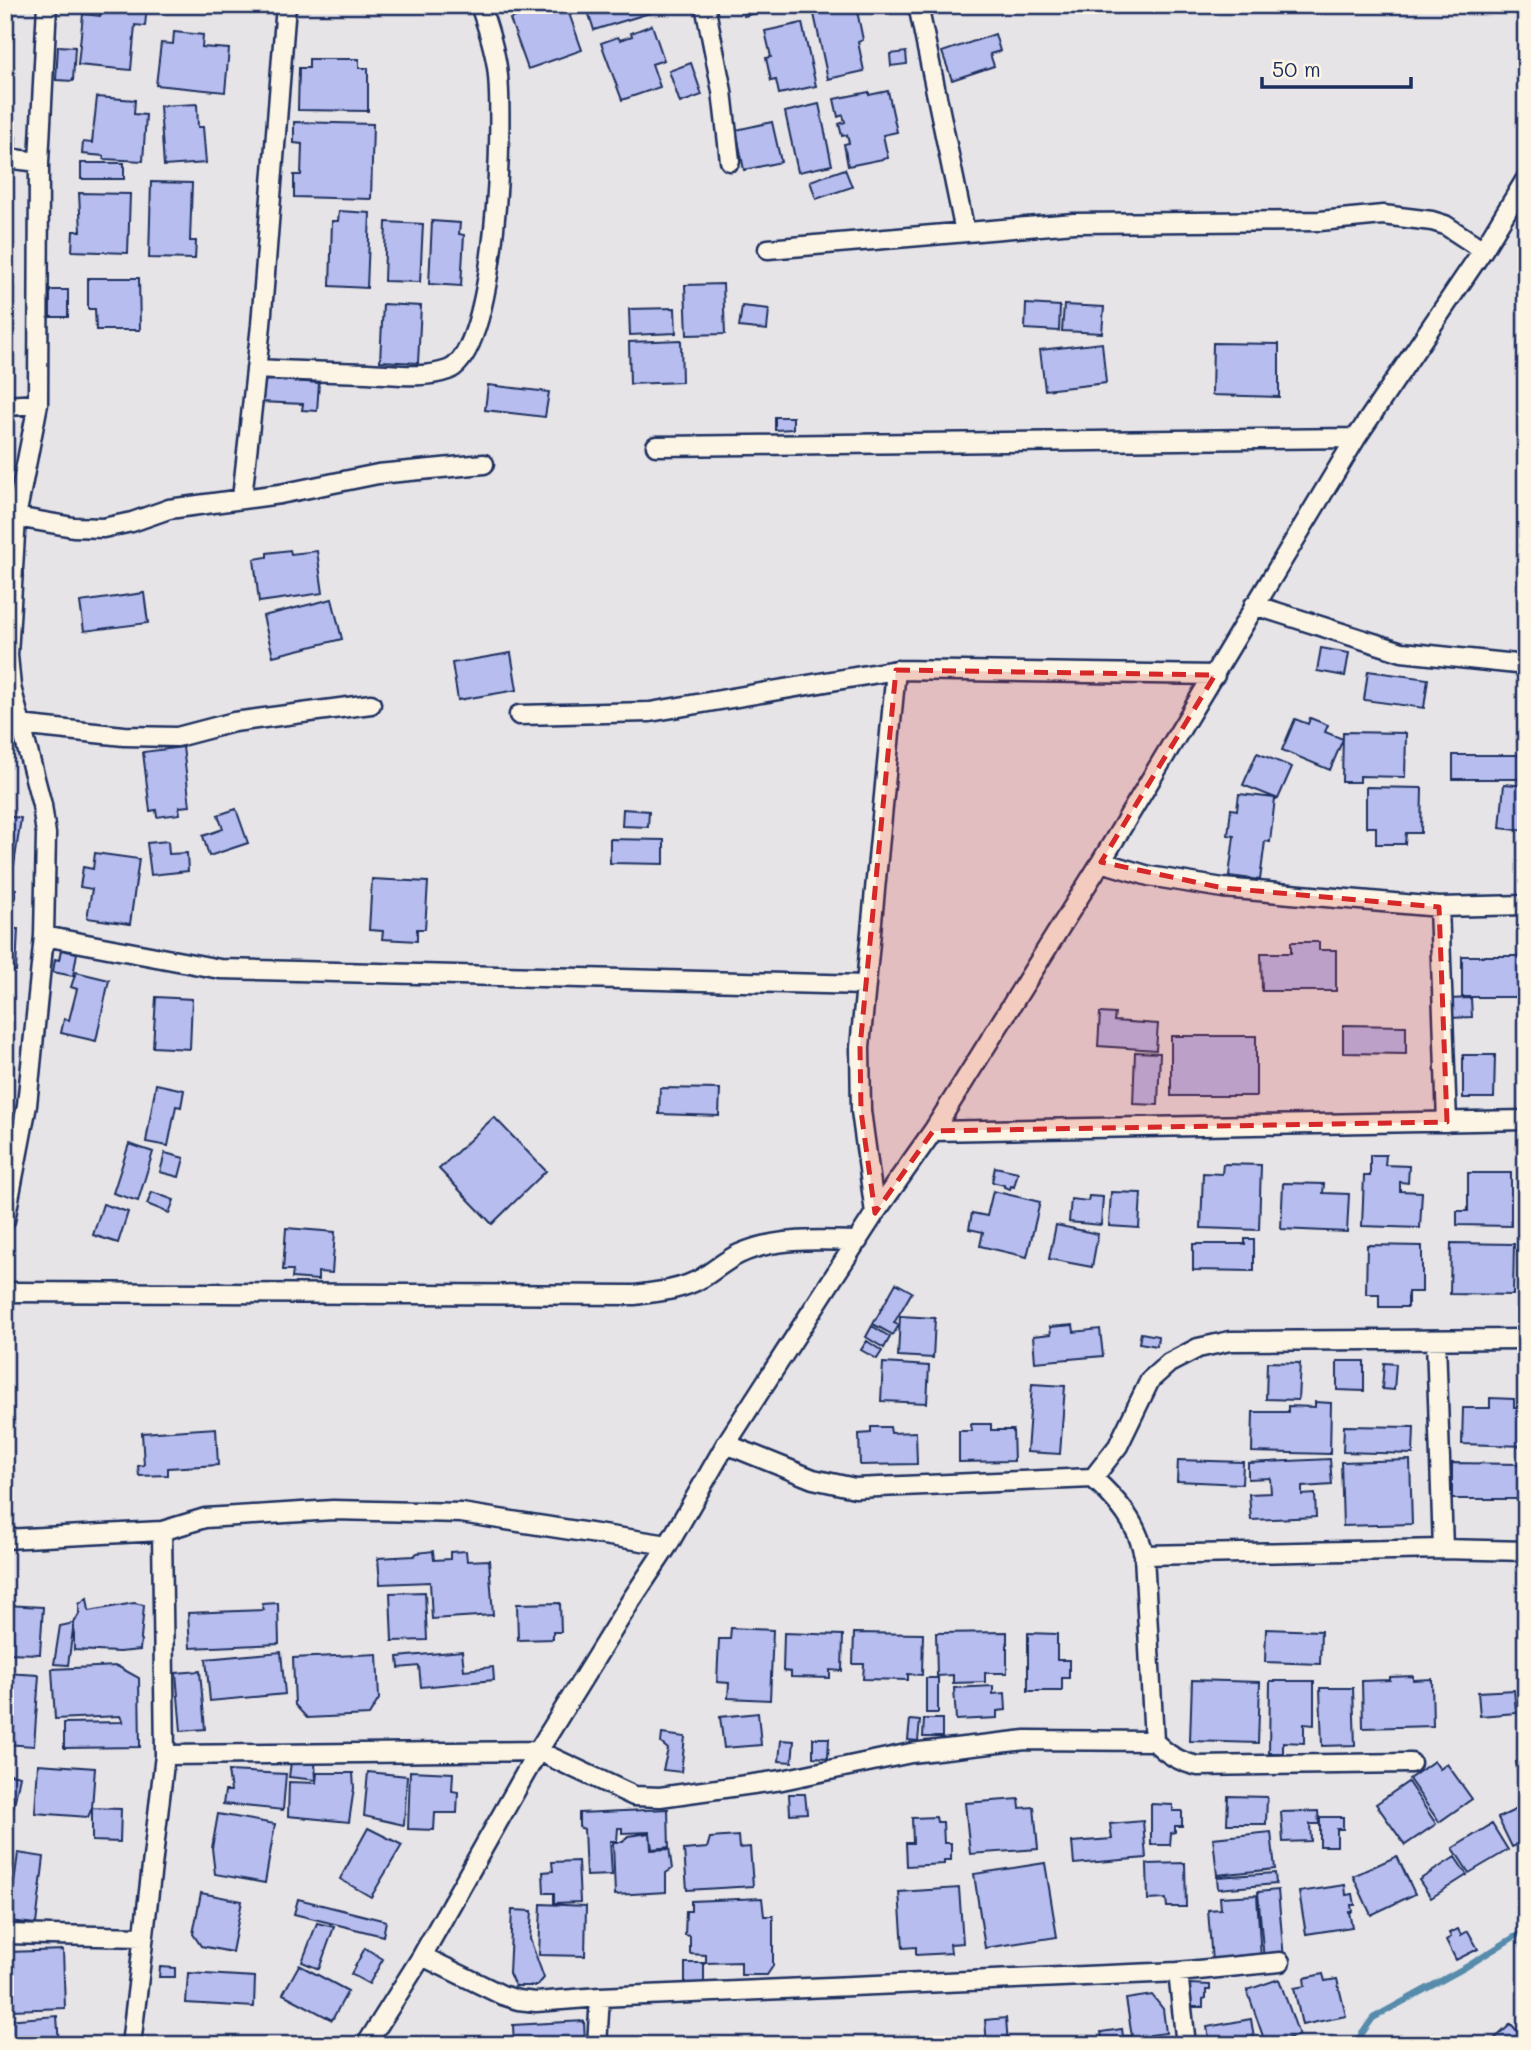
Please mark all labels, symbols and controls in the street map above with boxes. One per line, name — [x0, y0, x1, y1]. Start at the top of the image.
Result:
scale bar — [1262, 46, 1410, 90]
text: 50 m — [1272, 55, 1321, 82]

